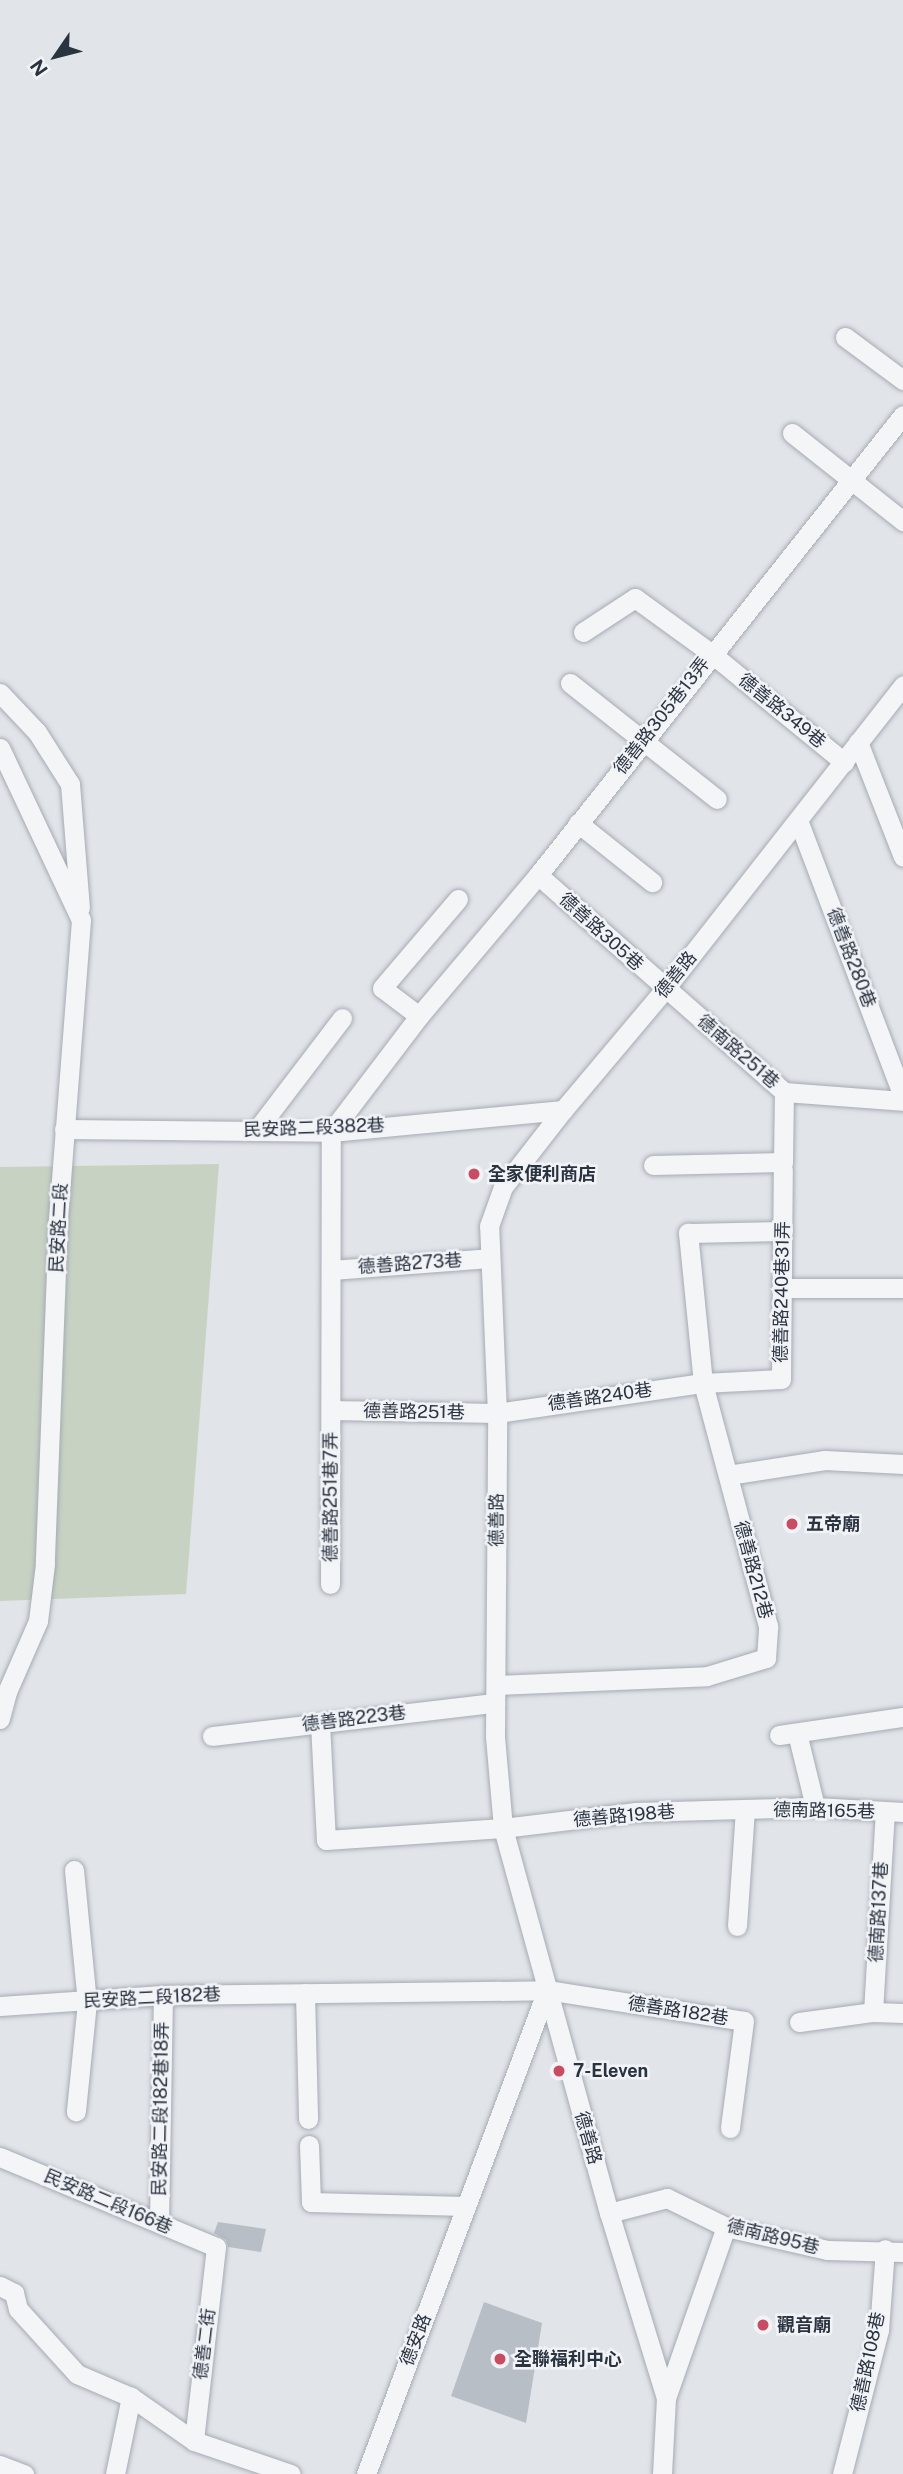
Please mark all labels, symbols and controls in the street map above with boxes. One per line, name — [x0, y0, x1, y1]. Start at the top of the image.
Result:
north arrow — [21, 21, 91, 91]
text: N — [26, 56, 52, 80]
street label: 德善路305巷13弄 — [610, 653, 714, 779]
street label: 德善路349巷 — [734, 669, 830, 753]
street label: 德善路305巷 — [554, 889, 648, 975]
street label: 德善路280巷 — [822, 905, 880, 1011]
street label: 德善路 — [651, 947, 701, 1003]
street label: 德南路251巷 — [693, 1011, 783, 1093]
street label: 民安路二段382巷 — [243, 1115, 385, 1141]
place label: 全家便利商店 — [488, 1163, 596, 1185]
marker: 全家便利商店 — [466, 1166, 482, 1182]
street label: 民安路二段 — [46, 1182, 72, 1274]
street label: 德善路240巷31弄 — [770, 1221, 794, 1363]
street label: 德善路273巷 — [357, 1250, 463, 1278]
street label: 德善路240巷 — [546, 1379, 654, 1415]
street label: 德善路251巷 — [363, 1400, 465, 1424]
street label: 德善路251巷7弄 — [320, 1432, 342, 1562]
street label: 德善路 — [486, 1493, 508, 1547]
place label: 五帝廟 — [806, 1513, 860, 1535]
marker: 五帝廟 — [784, 1516, 800, 1532]
street label: 德善路212巷 — [730, 1519, 776, 1621]
street label: 德善路223巷 — [301, 1702, 407, 1736]
street label: 德南路165巷 — [773, 1799, 875, 1823]
street label: 德善路198巷 — [572, 1801, 676, 1831]
street label: 德南路137巷 — [866, 1861, 892, 1963]
street label: 民安路二段182巷 — [83, 1984, 221, 2012]
street label: 德善路182巷 — [626, 1992, 730, 2030]
street label: 民安路二段182巷18弄 — [149, 2021, 173, 2197]
place label: 7-Eleven — [573, 2060, 648, 2082]
marker: 7-Eleven — [551, 2063, 567, 2079]
street label: 德善路 — [570, 2109, 606, 2167]
street label: 民安路二段166巷 — [40, 2165, 176, 2239]
street label: 德南路95巷 — [724, 2215, 822, 2259]
street label: 德善二街 — [190, 2307, 220, 2381]
street label: 德善路108巷 — [847, 2310, 889, 2414]
street label: 德安路 — [396, 2311, 436, 2369]
place label: 觀音廟 — [777, 2314, 831, 2336]
marker: 觀音廟 — [755, 2317, 771, 2333]
place label: 全聯福利中心 — [514, 2348, 622, 2370]
marker: 全聯福利中心 — [492, 2351, 508, 2367]

